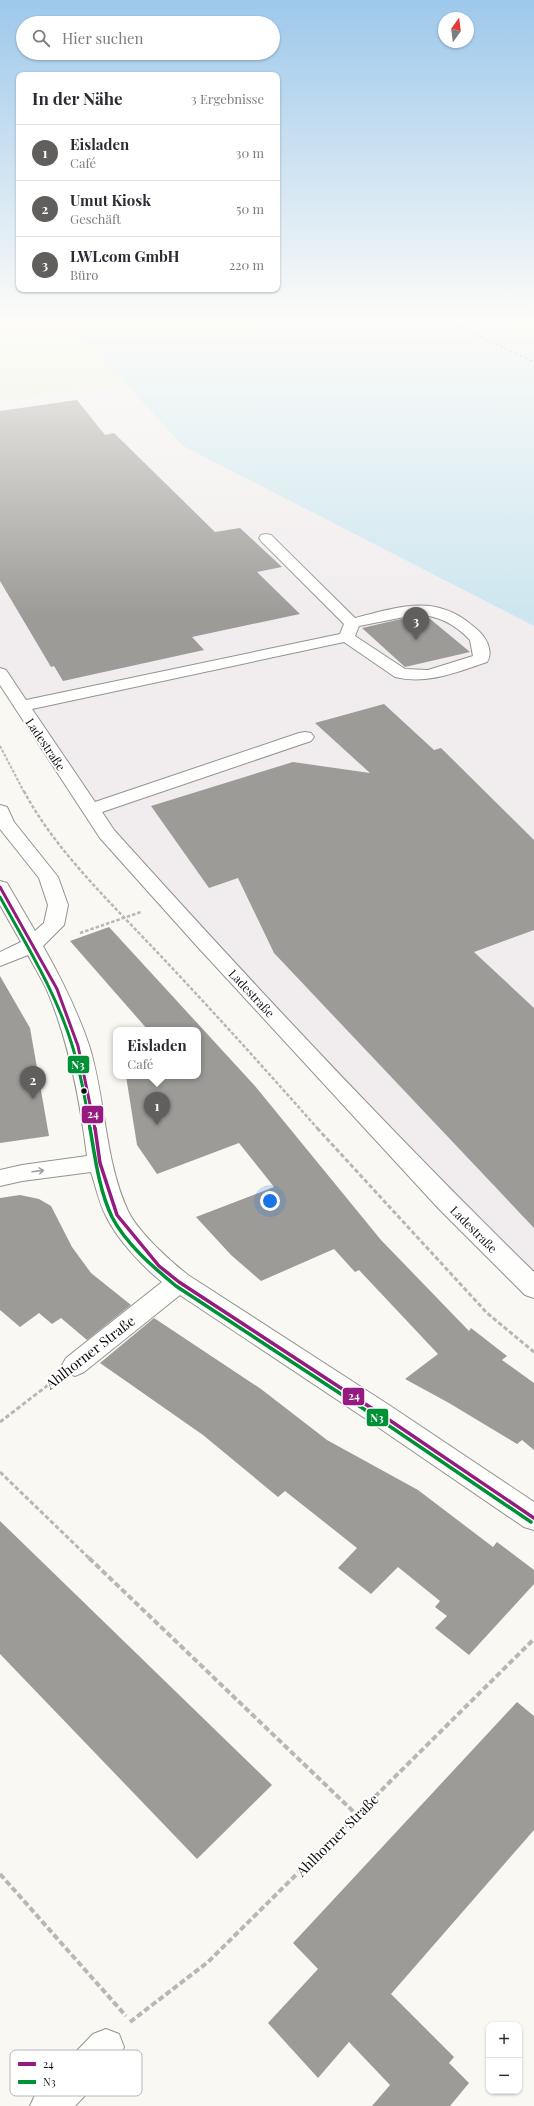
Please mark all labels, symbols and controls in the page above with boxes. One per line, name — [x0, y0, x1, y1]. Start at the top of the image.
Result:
north arrow — [438, 12, 474, 48]
search box — [16, 16, 280, 60]
icon: search — [30, 27, 52, 49]
text: Hier suchen — [62, 28, 144, 48]
text: In der Nähe — [32, 87, 123, 109]
text: 3 Ergebnisse — [191, 90, 264, 107]
text: Eisladen — [70, 134, 129, 154]
text: 1 — [43, 144, 47, 161]
text: 30 m — [236, 144, 264, 161]
text: Café — [70, 154, 96, 171]
text: Umut Kiosk — [70, 190, 151, 210]
text: 2 — [42, 200, 48, 217]
text: 50 m — [236, 200, 264, 217]
text: Geschäft — [70, 210, 121, 227]
text: LWLcom GmbH — [70, 246, 180, 266]
text: 3 — [42, 256, 48, 273]
text: 220 m — [229, 256, 264, 273]
text: Büro — [70, 266, 98, 283]
pin: 3 — [403, 607, 429, 640]
street label: Ladestraße — [23, 715, 69, 773]
street label: Ladestraße — [226, 966, 278, 1020]
popup — [113, 1027, 201, 1079]
text: Eisladen — [127, 1035, 187, 1055]
line badge: N3 — [67, 1055, 90, 1074]
text: Café — [127, 1055, 153, 1072]
text: N3 — [71, 1057, 85, 1072]
pin: 2 — [20, 1066, 46, 1099]
unlabelled marker — [79, 1086, 89, 1096]
pin: 1 — [144, 1092, 170, 1125]
line badge: 24 — [81, 1105, 104, 1124]
text: 24 — [87, 1106, 99, 1121]
one-way arrow — [31, 1167, 44, 1175]
your location — [260, 1191, 280, 1211]
street label: Ladestraße — [447, 1202, 501, 1256]
street label: Ahlhorner Straße — [40, 1311, 139, 1394]
line badge: 24 — [342, 1387, 365, 1406]
text: 24 — [348, 1388, 360, 1403]
line badge: N3 — [366, 1408, 389, 1427]
text: N3 — [370, 1410, 384, 1425]
street label: Ahlhorner Straße — [291, 1790, 382, 1881]
map controls — [486, 2022, 522, 2094]
button: + — [486, 2022, 522, 2058]
legend — [10, 2050, 142, 2096]
text: 24 — [43, 2056, 54, 2071]
button: − — [486, 2058, 522, 2094]
text: N3 — [43, 2074, 56, 2089]

